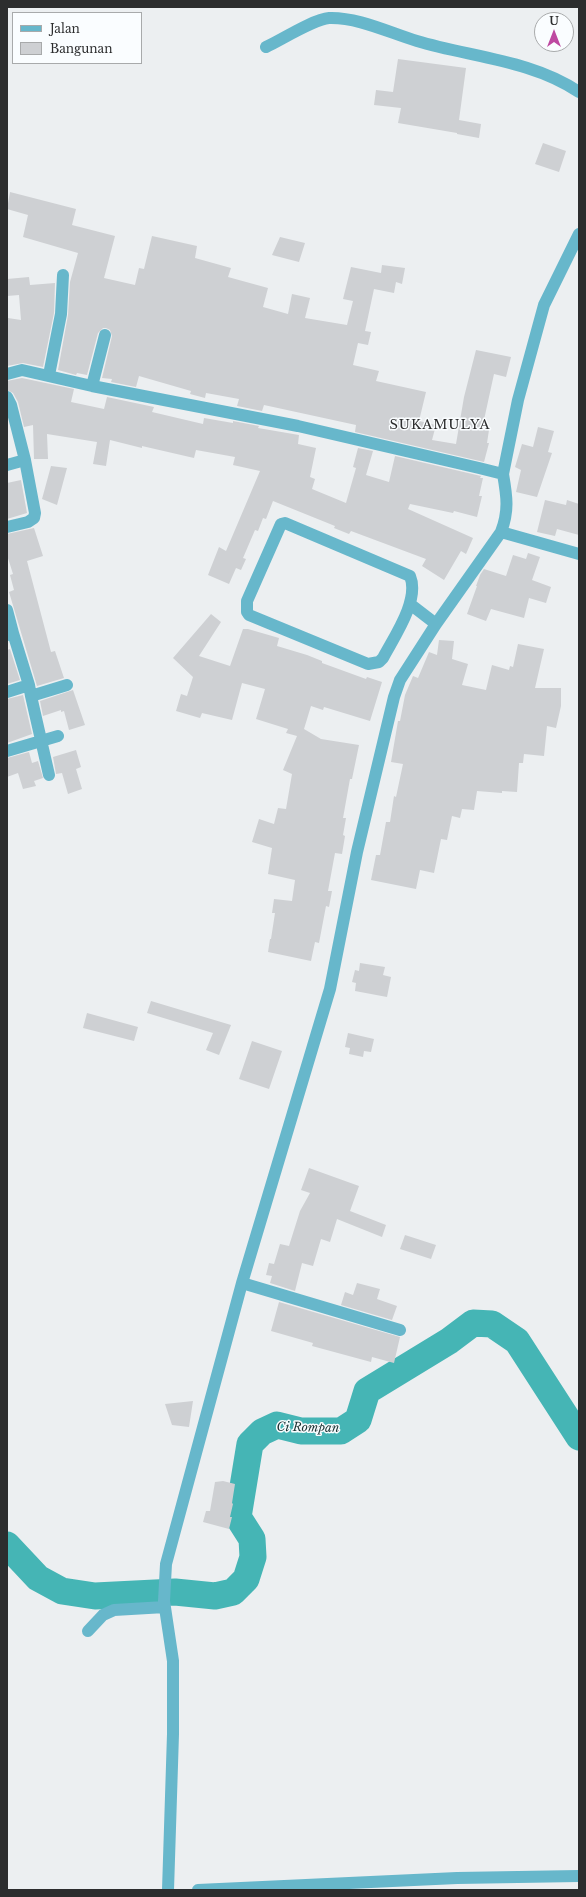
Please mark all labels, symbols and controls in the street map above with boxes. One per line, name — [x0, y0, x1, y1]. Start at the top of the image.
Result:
legend — [12, 12, 142, 64]
north arrow — [534, 12, 574, 52]
text: U — [549, 14, 559, 28]
text: Jalan — [50, 21, 80, 36]
text: Bangunan — [50, 41, 113, 56]
district label: SUKAMULYA — [389, 417, 491, 433]
water label: Ci Rompan — [276, 1420, 340, 1436]

